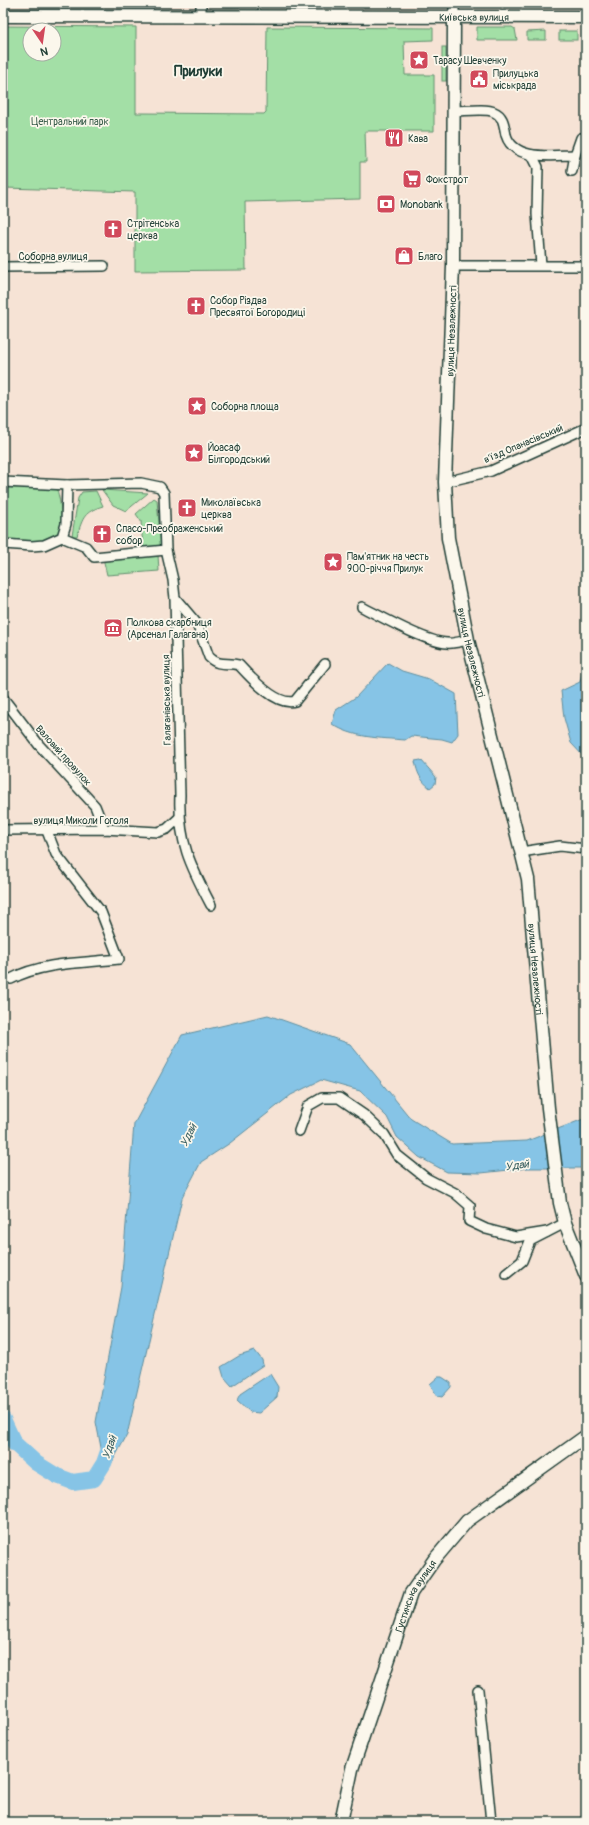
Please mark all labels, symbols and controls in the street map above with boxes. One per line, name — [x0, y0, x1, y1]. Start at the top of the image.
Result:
street label: Київська вулиця — [439, 12, 509, 24]
north arrow — [22, 22, 62, 62]
text: N — [39, 44, 49, 59]
place icon: Тарасу Шевченку — [408, 49, 430, 71]
place label: Тарасу Шевченку — [433, 55, 507, 67]
district label: Прилуки — [174, 63, 223, 80]
public building icon: Прилуцька міськрада — [468, 68, 490, 90]
place label: Прилуцька міськрада — [493, 68, 539, 92]
park label: Центральний парк — [31, 116, 109, 128]
restaurant icon: Кава — [383, 127, 405, 149]
place label: Кава — [408, 133, 428, 145]
supermarket icon: Фокстрот — [401, 168, 423, 190]
place label: Фокстрот — [426, 174, 468, 186]
bank icon: Monobank — [375, 193, 397, 215]
place label: Monobank — [400, 199, 444, 211]
church icon: Стрітенська церква — [102, 218, 124, 240]
place label: Стрітенська церква — [127, 218, 179, 242]
shop icon: Благо — [393, 245, 415, 267]
street label: Соборна вулиця — [18, 251, 88, 263]
place label: Благо — [418, 251, 443, 263]
street label: вулиця Незалежності — [444, 285, 460, 377]
church icon: Собор Різдва Пресвятої Богородиці — [185, 295, 207, 317]
place label: Собор Різдва Пресвятої Богородиці — [210, 295, 305, 319]
place icon: Соборна площа — [186, 395, 208, 417]
place label: Соборна площа — [211, 401, 279, 413]
street label: в'їзд Опанасівський — [482, 422, 565, 466]
place label: Йоасаф Білгородський — [208, 441, 270, 466]
place icon: Йоасаф Білгородський — [183, 442, 205, 464]
church icon: Миколаївська церква — [176, 497, 198, 519]
place label: Миколаївська церква — [201, 497, 261, 521]
church icon: Спасо-Преображенський собор — [91, 523, 113, 545]
place label: Спасо-Преображенський собор — [116, 523, 223, 547]
place icon: Пам'ятник на честь 900-річчя Прилук — [322, 551, 344, 573]
place label: Пам'ятник на честь 900-річчя Прилук — [347, 551, 429, 575]
street label: вулиця Незалежності — [455, 607, 487, 699]
museum icon: Полкова скарбниця (Арсенал Галагана) — [102, 617, 124, 639]
place label: Полкова скарбниця (Арсенал Галагана) — [127, 617, 212, 641]
street label: Галаганівська вулиця — [160, 654, 174, 745]
street label: Валовий провулок — [33, 723, 94, 788]
street label: вулиця Миколи Гоголя — [34, 815, 129, 827]
street label: вулиця Незалежності — [525, 923, 545, 1015]
water label: Удай — [177, 1120, 200, 1149]
water label: Удай — [504, 1157, 531, 1174]
water label: Удай — [99, 1432, 120, 1460]
street label: Густинська вулиця — [393, 1558, 439, 1634]

